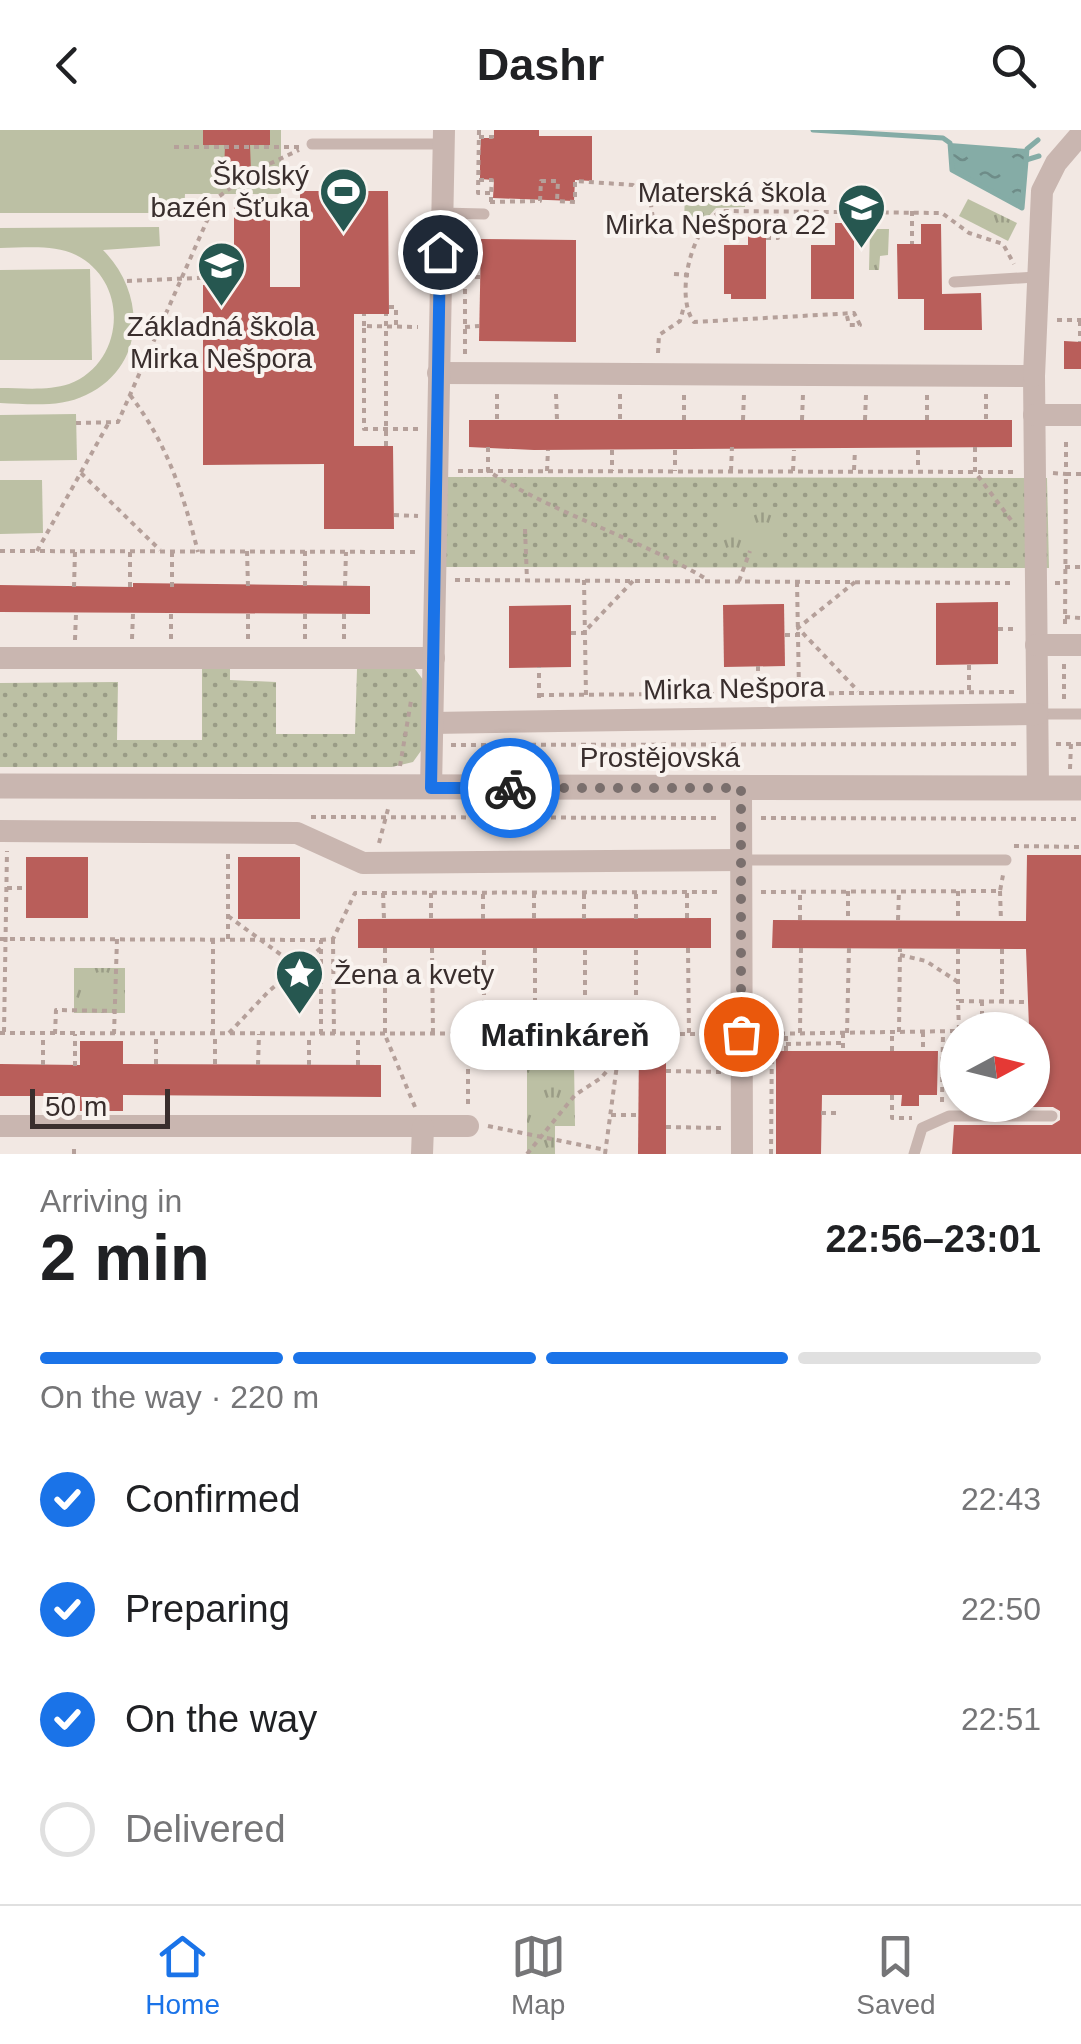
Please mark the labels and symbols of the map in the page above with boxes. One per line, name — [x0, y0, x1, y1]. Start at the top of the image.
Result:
place label: Školský bazén Šťuka — [151, 160, 309, 223]
sports icon: Školský bazén Šťuka — [318, 165, 370, 233]
place label: Materská škola Mirka Nešpora 22 — [605, 177, 826, 240]
school or university icon: Materská škola Mirka Nešpora 22 — [835, 182, 887, 250]
pin — [398, 210, 483, 295]
school or university icon: Základná škola Mirka Nešpora — [195, 240, 247, 308]
place label: Základná škola Mirka Nešpora — [127, 311, 316, 374]
street label: Mirka Nešpora — [643, 671, 826, 706]
courier — [460, 738, 560, 838]
street label: Prostějovská — [580, 742, 741, 773]
place icon: Žena a kvety — [273, 948, 325, 1016]
place label: Žena a kvety — [334, 959, 494, 990]
pin — [699, 992, 784, 1077]
callout: Mafinkáreň — [451, 999, 681, 1069]
north arrow — [940, 1012, 1050, 1122]
scale bar — [30, 1084, 170, 1128]

